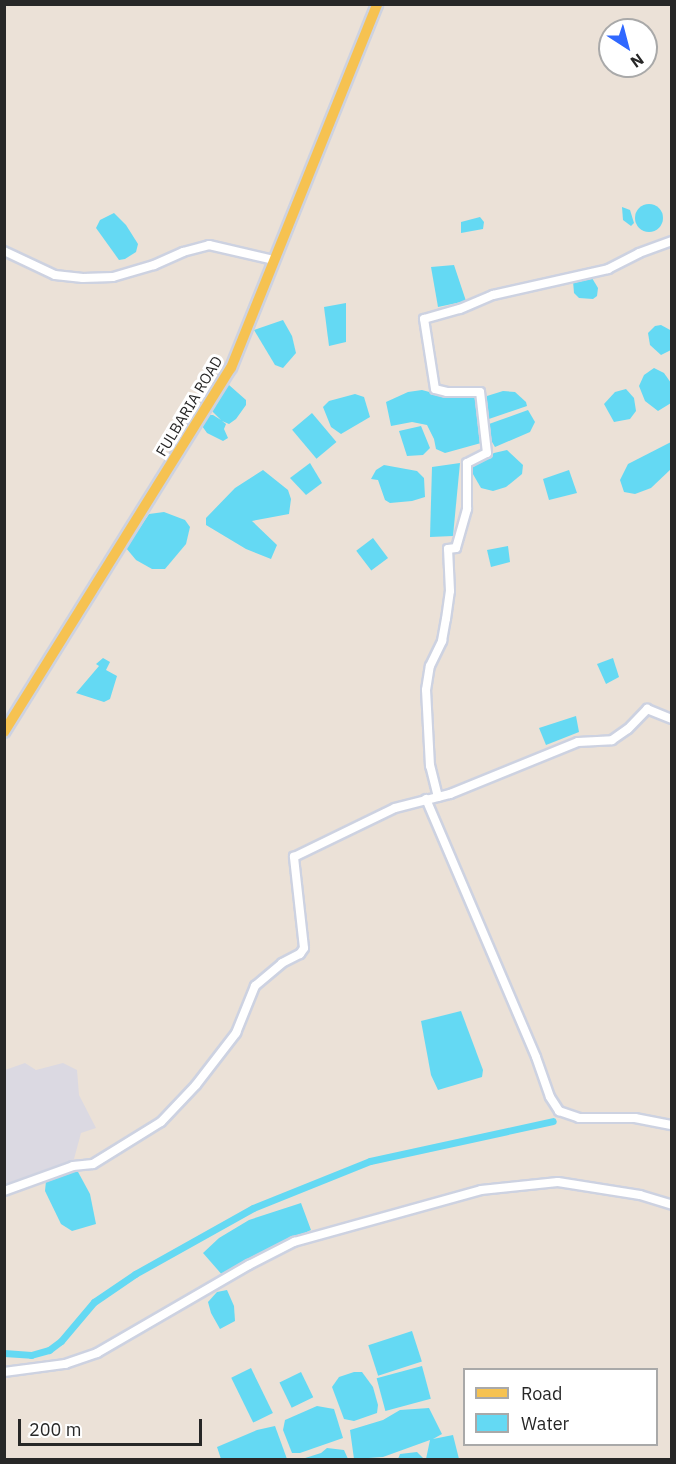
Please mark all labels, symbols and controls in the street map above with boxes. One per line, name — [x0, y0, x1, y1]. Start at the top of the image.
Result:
north arrow — [598, 18, 658, 78]
text: N — [627, 49, 648, 72]
street label: FULBARIA ROAD — [152, 353, 226, 459]
legend — [463, 1368, 658, 1446]
text: Road — [521, 1382, 562, 1405]
scale bar — [21, 1407, 206, 1445]
text: Water — [521, 1412, 569, 1435]
text: 200 m — [29, 1418, 81, 1441]

